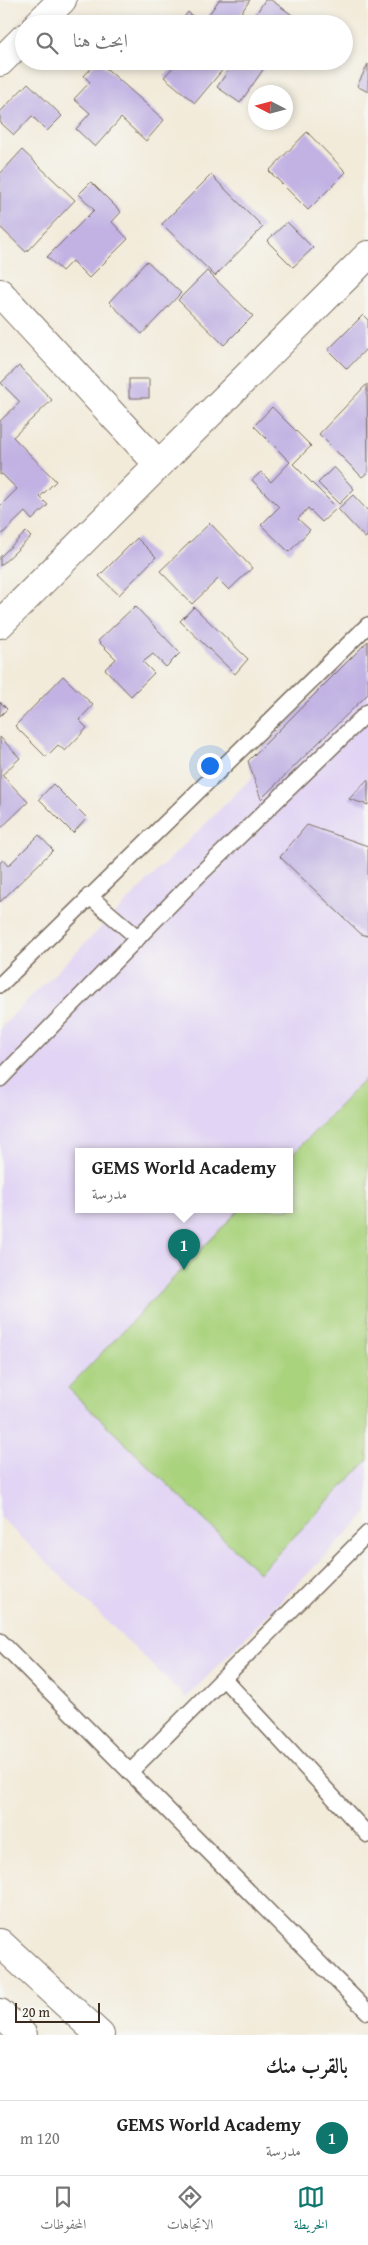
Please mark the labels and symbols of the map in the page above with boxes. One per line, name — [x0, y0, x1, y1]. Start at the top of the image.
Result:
north arrow — [248, 85, 293, 130]
your location — [197, 753, 223, 779]
pin: 1 — [168, 1229, 200, 1270]
scale bar — [15, 2000, 100, 2023]

